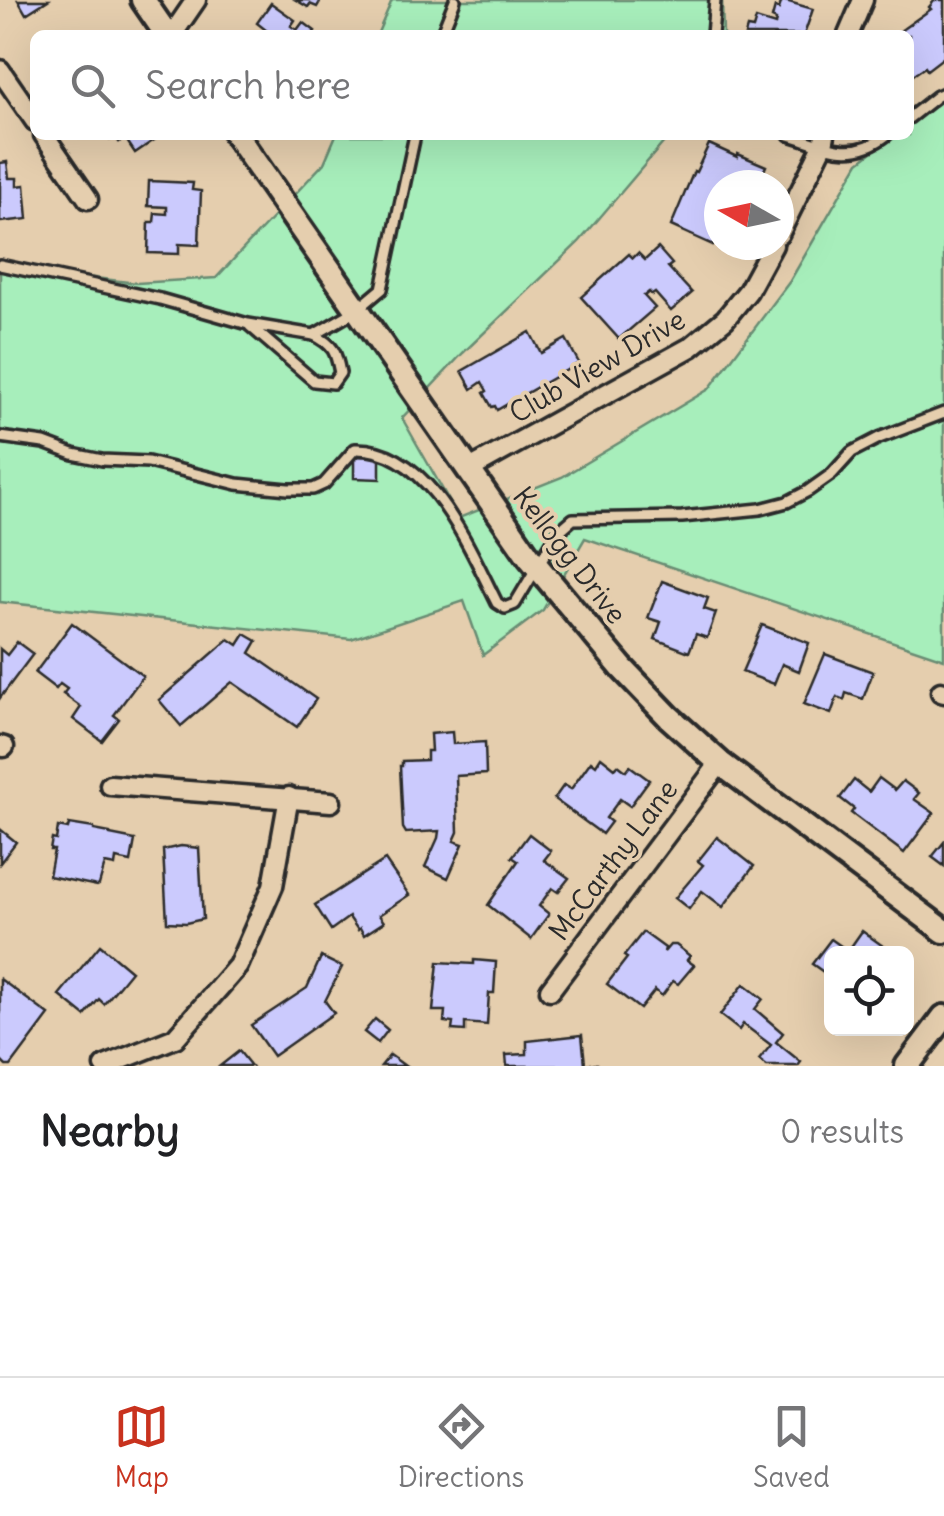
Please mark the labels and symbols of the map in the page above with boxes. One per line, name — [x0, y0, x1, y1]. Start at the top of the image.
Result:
north arrow — [704, 170, 794, 260]
street label: Club View Drive — [503, 301, 691, 431]
street label: Kellogg Drive — [505, 479, 635, 631]
street label: McCarthy Lane — [541, 772, 685, 948]

